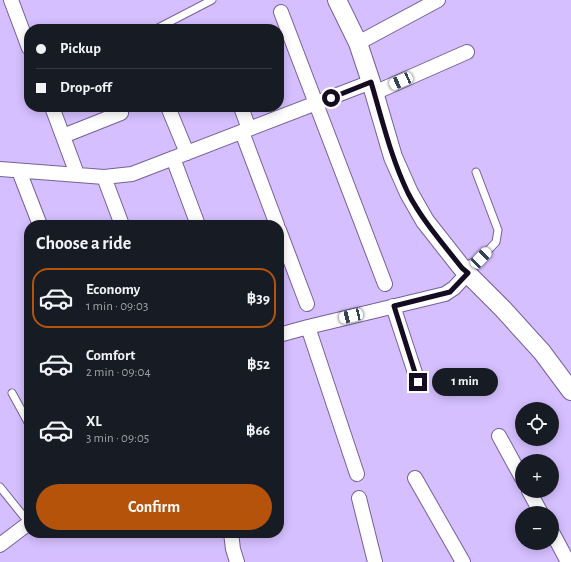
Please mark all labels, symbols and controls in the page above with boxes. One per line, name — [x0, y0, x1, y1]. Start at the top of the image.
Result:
text: Pickup — [60, 41, 101, 56]
car — [388, 71, 414, 91]
text: Drop-off — [60, 80, 112, 95]
route start — [322, 89, 340, 107]
text: Choose a ride — [36, 235, 131, 253]
car — [468, 245, 494, 271]
icon: car — [38, 280, 74, 316]
text: Economy — [86, 282, 140, 297]
text: ฿39 — [247, 291, 270, 306]
text: 1 min · 09:03 — [86, 300, 148, 313]
car — [338, 307, 364, 325]
icon: car — [38, 346, 74, 382]
text: Comfort — [86, 348, 135, 363]
text: ฿52 — [247, 357, 270, 372]
text: 2 min · 09:04 — [86, 366, 151, 379]
callout: 1 min — [432, 368, 498, 396]
route end — [409, 373, 427, 391]
text: 1 min — [451, 375, 479, 388]
map controls — [515, 402, 559, 550]
button: locate — [515, 402, 559, 446]
icon: car — [38, 412, 74, 448]
text: XL — [86, 414, 102, 429]
text: ฿66 — [246, 423, 270, 438]
text: 3 min · 09:05 — [86, 432, 149, 445]
button: + — [515, 454, 559, 498]
button: Confirm — [36, 484, 272, 530]
button: − — [515, 506, 559, 550]

